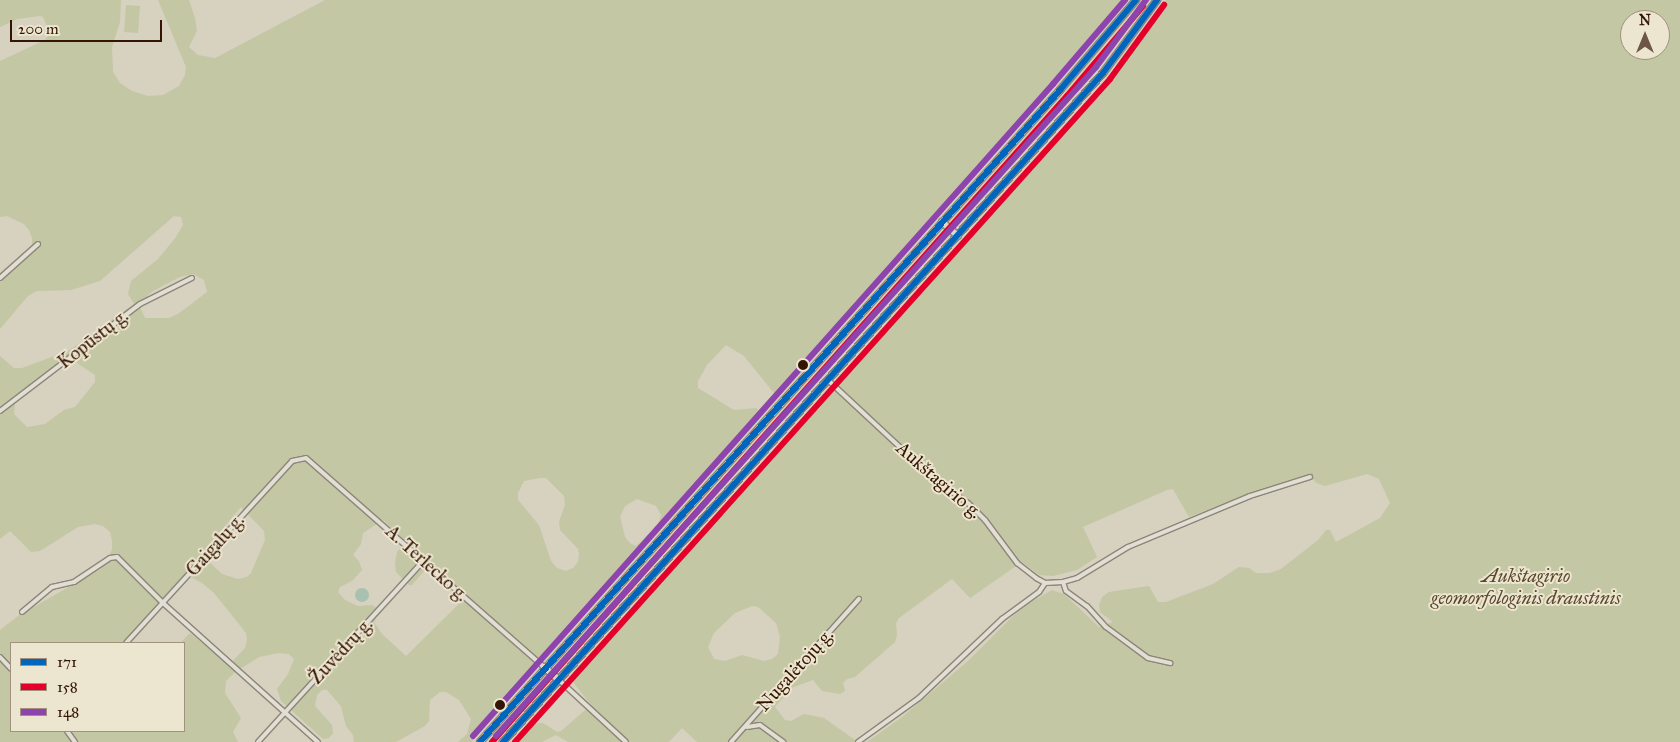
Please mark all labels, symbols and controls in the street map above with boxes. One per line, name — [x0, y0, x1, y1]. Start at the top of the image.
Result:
scale bar — [12, 10, 165, 42]
north arrow — [1620, 10, 1670, 60]
text: N — [1639, 12, 1651, 29]
text: 200 m — [18, 20, 59, 38]
street label: Kopūstų g. — [53, 304, 133, 374]
unlabelled marker — [798, 360, 808, 370]
street label: Aukštagirio g. — [891, 437, 987, 523]
street label: Gaigalų g. — [181, 509, 249, 581]
street label: A. Terlecko g. — [381, 520, 473, 606]
park label: Aukštagirio geomorfologinis draustinis — [1431, 565, 1621, 609]
street label: Žuvėdrų g. — [305, 613, 377, 689]
street label: Nugalėtojų g. — [752, 624, 838, 716]
legend — [10, 642, 185, 732]
text: 171 — [57, 653, 77, 671]
text: 158 — [57, 678, 78, 696]
unlabelled marker — [495, 700, 505, 710]
text: 148 — [57, 703, 79, 721]

